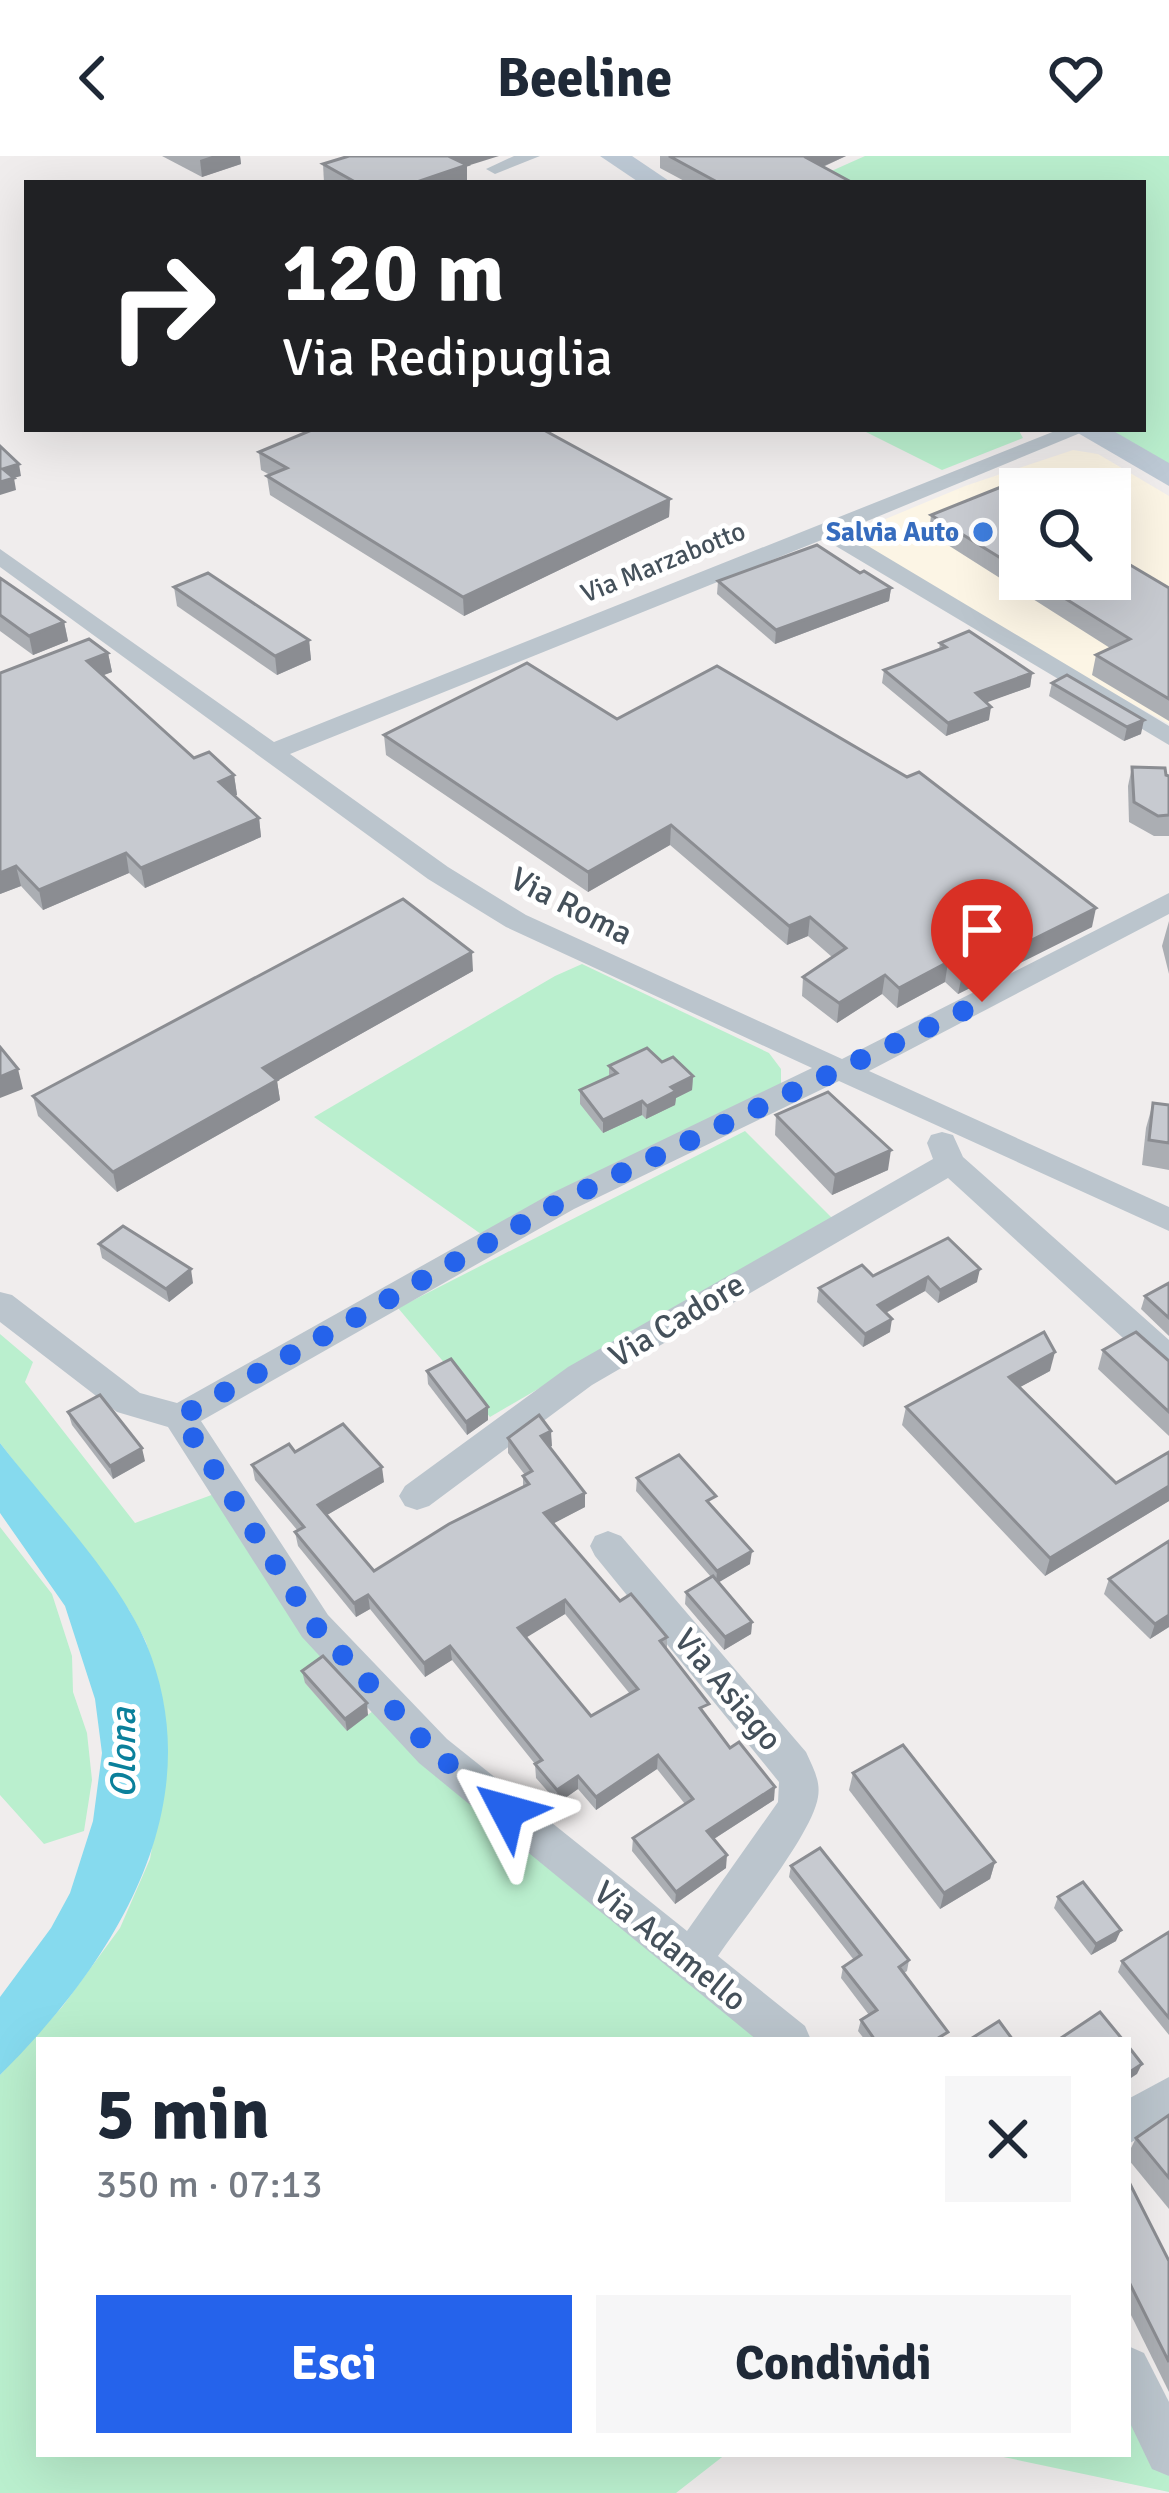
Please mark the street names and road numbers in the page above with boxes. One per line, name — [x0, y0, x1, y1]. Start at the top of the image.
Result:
street label: Via Marzabotto — [576, 514, 750, 610]
street label: Via Roma — [503, 858, 639, 954]
street label: Via Cadore — [602, 1264, 752, 1377]
street label: Via Asiago — [665, 1621, 791, 1759]
street label: Via Adamello — [585, 1872, 755, 2020]

